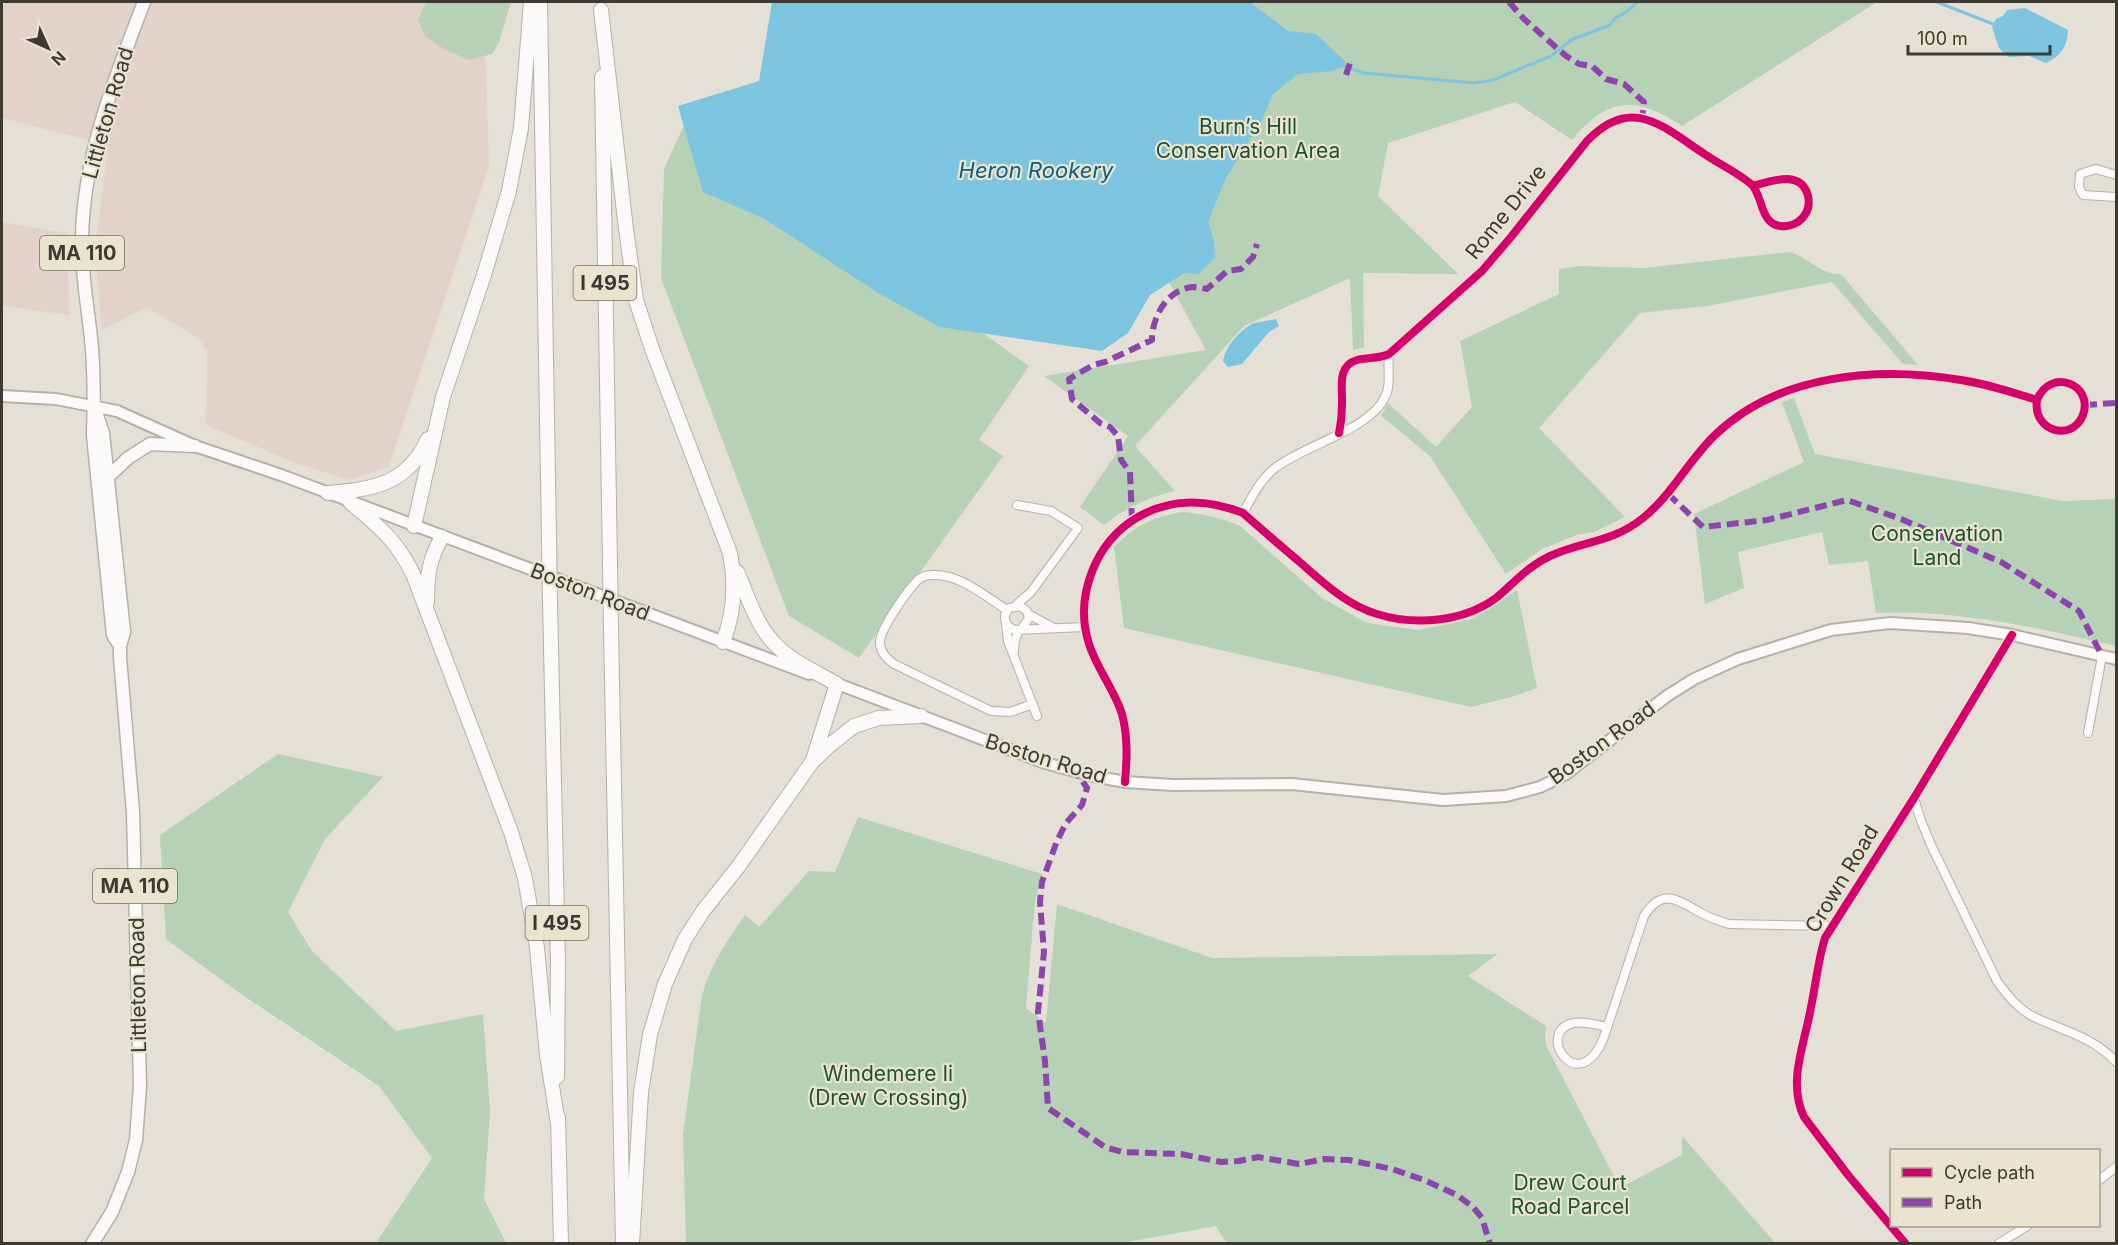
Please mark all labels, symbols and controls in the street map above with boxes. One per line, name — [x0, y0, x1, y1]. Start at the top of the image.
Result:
north arrow — [18, 18, 78, 78]
scale bar — [1908, 18, 2050, 56]
text: 100 m — [1917, 28, 1968, 49]
street label: Littleton Road — [77, 44, 138, 182]
text: N — [47, 47, 70, 70]
park label: Burn’s Hill Conservation Area — [1156, 114, 1340, 163]
water label: Heron Rookery — [959, 157, 1114, 183]
street label: Rome Drive — [1460, 159, 1551, 264]
road number: MA 110 — [40, 236, 124, 270]
road number: I 495 — [574, 266, 636, 300]
park label: Conservation Land — [1871, 521, 2003, 570]
street label: Boston Road — [527, 557, 653, 626]
street label: Boston Road — [1544, 696, 1660, 790]
street label: Boston Road — [982, 728, 1110, 789]
street label: Crown Road — [1800, 820, 1884, 937]
road number: MA 110 — [93, 869, 177, 903]
road number: I 495 — [526, 906, 588, 940]
street label: Littleton Road — [124, 917, 151, 1053]
park label: Windemere Ii (Drew Crossing) — [807, 1061, 969, 1110]
legend — [1890, 1149, 2100, 1227]
text: Cycle path — [1944, 1162, 2035, 1183]
park label: Drew Court Road Parcel — [1511, 1170, 1629, 1219]
text: Path — [1944, 1192, 1982, 1213]

